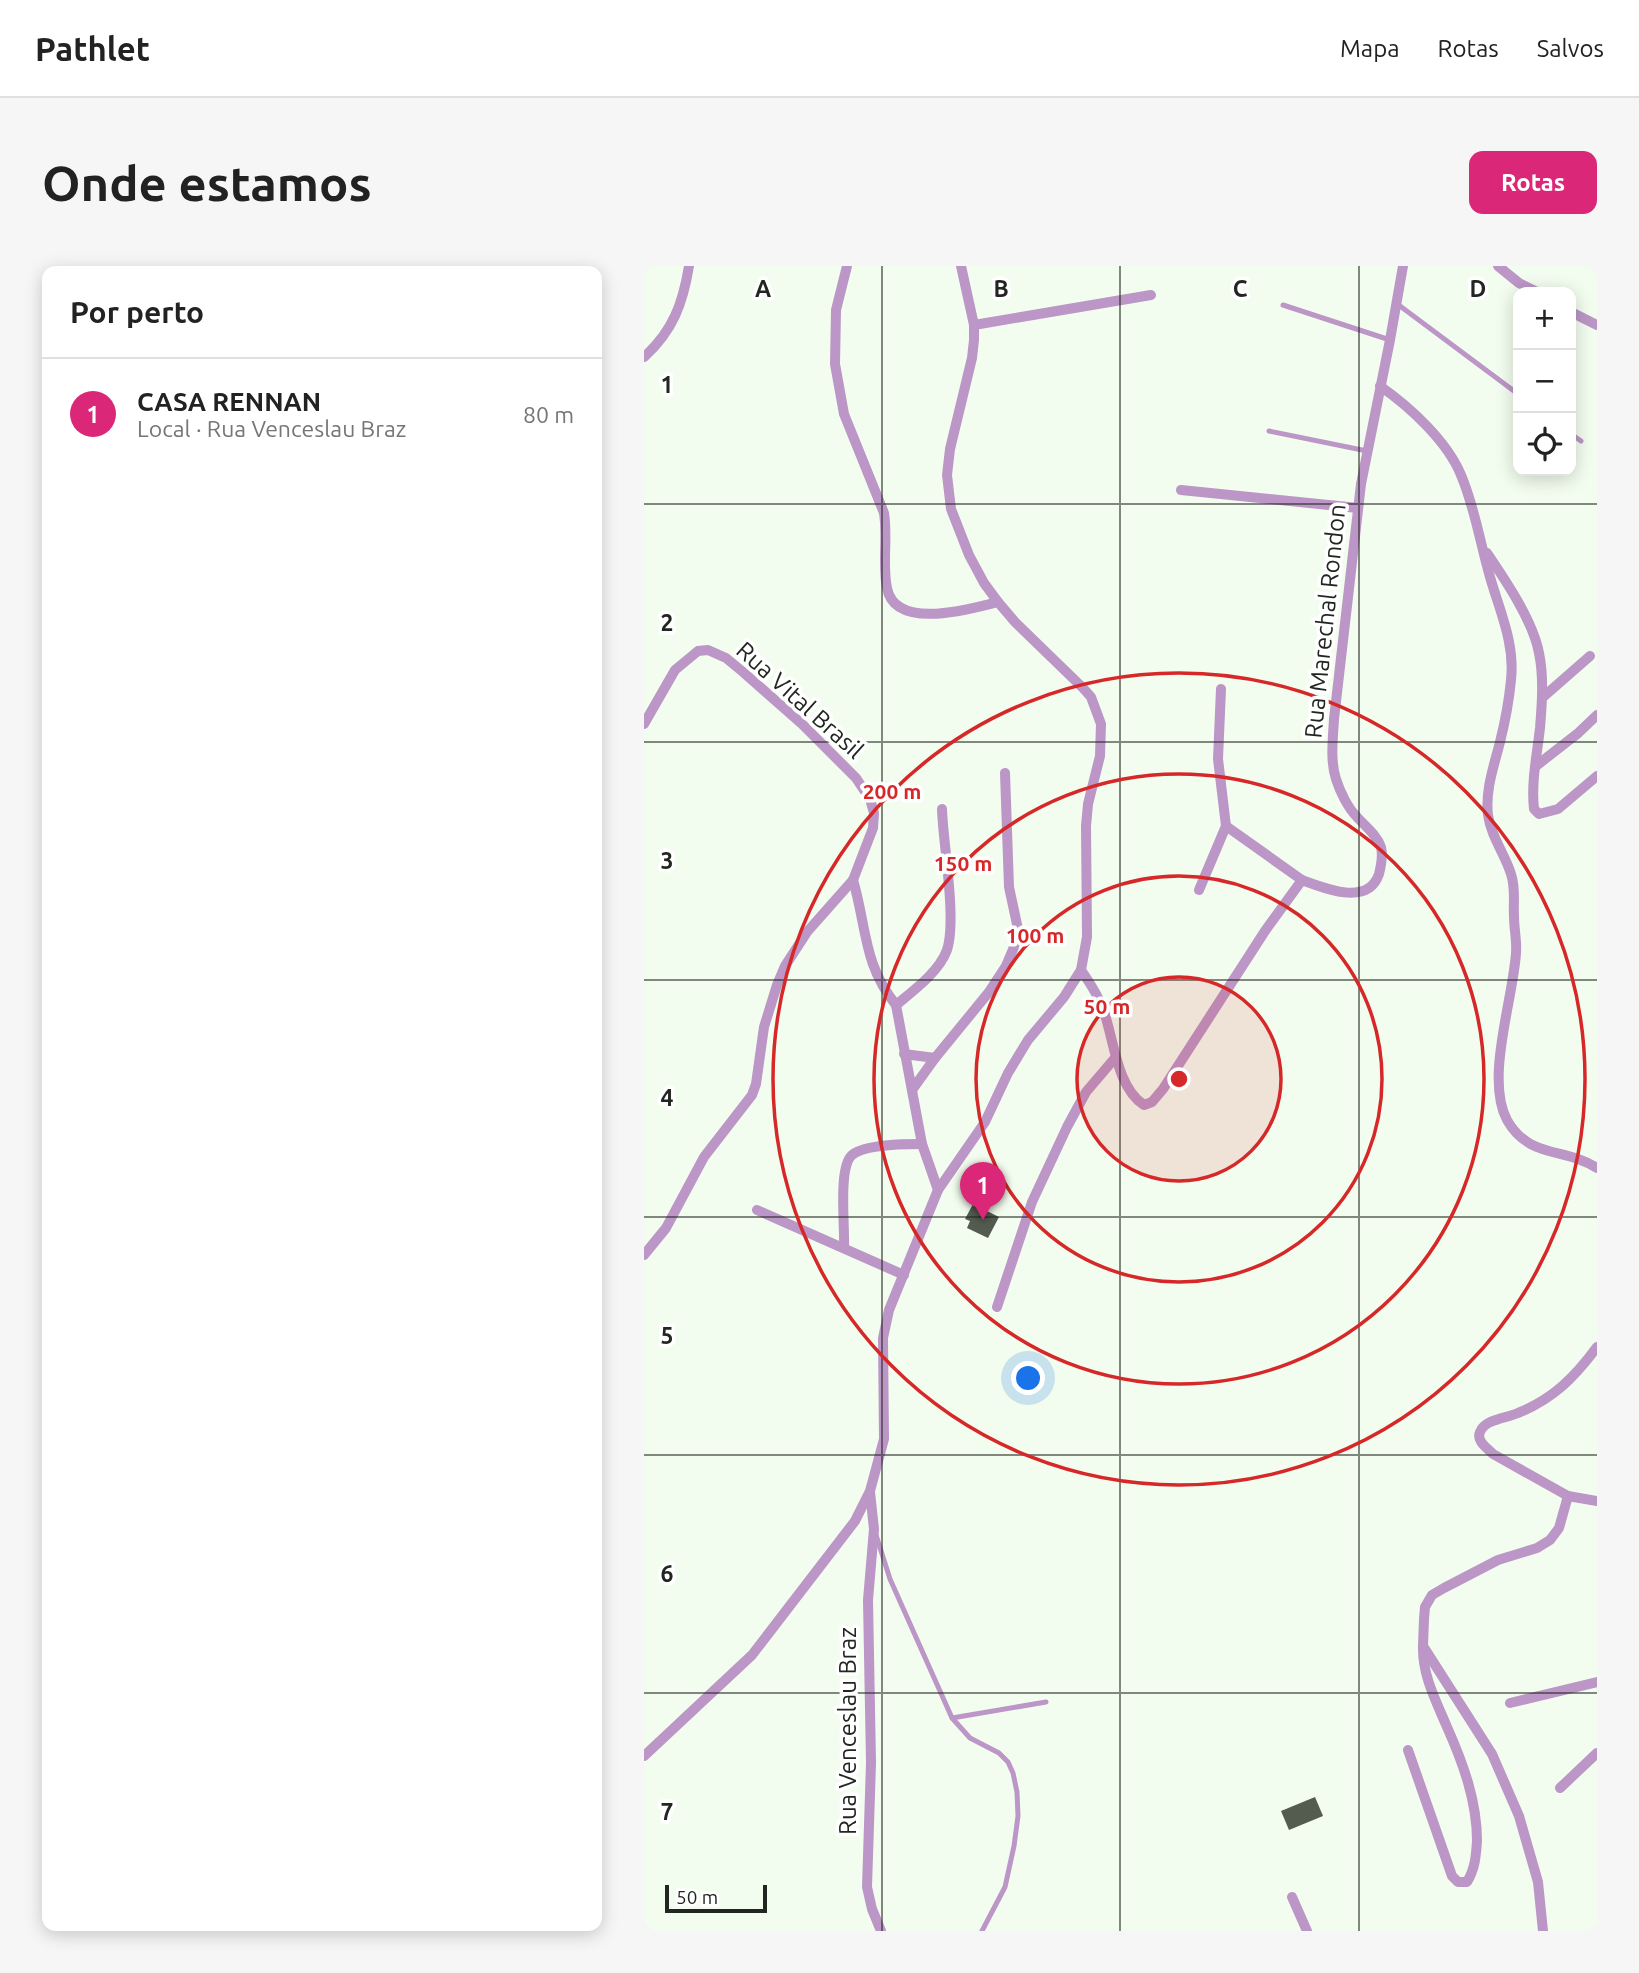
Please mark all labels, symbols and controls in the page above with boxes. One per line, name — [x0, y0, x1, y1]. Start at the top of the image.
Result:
text: Pathlet — [35, 30, 150, 67]
text: Mapa — [1340, 35, 1400, 62]
text: Rotas — [1438, 35, 1499, 62]
text: Salvos — [1537, 35, 1604, 62]
button: Rotas — [1469, 151, 1597, 214]
text: Onde estamos — [42, 155, 372, 210]
text: A — [755, 276, 771, 301]
text: B — [993, 276, 1009, 301]
text: C — [1233, 276, 1248, 301]
text: D — [1470, 276, 1486, 301]
map controls — [1513, 287, 1576, 476]
button: + — [1513, 287, 1576, 350]
text: Por perto — [70, 295, 204, 329]
button: − — [1513, 350, 1576, 413]
text: 1 — [661, 372, 673, 397]
text: CASA RENNAN — [137, 387, 321, 416]
text: 1 — [87, 402, 99, 427]
text: 80 m — [523, 402, 574, 427]
button: locate — [1513, 413, 1576, 476]
text: Local · Rua Venceslau Braz — [137, 416, 406, 441]
street label: Rua Marechal Rondon — [1299, 503, 1351, 739]
text: 2 — [661, 610, 673, 635]
street label: Rua Vital Brasil — [731, 636, 869, 764]
text: 200 m — [863, 779, 921, 803]
text: 3 — [661, 848, 673, 873]
text: 150 m — [934, 851, 992, 875]
text: 100 m — [1006, 923, 1064, 947]
text: 50 m — [1084, 994, 1130, 1018]
centre of rings — [1167, 1067, 1191, 1091]
text: 4 — [661, 1085, 674, 1110]
pin: 1 — [960, 1162, 1006, 1220]
text: 5 — [661, 1323, 673, 1348]
your location — [1011, 1361, 1045, 1395]
text: 6 — [661, 1561, 674, 1586]
street label: Rua Venceslau Braz — [834, 1627, 861, 1835]
text: 7 — [661, 1799, 673, 1824]
scale bar — [665, 1882, 766, 1914]
text: 50 m — [676, 1886, 718, 1908]

